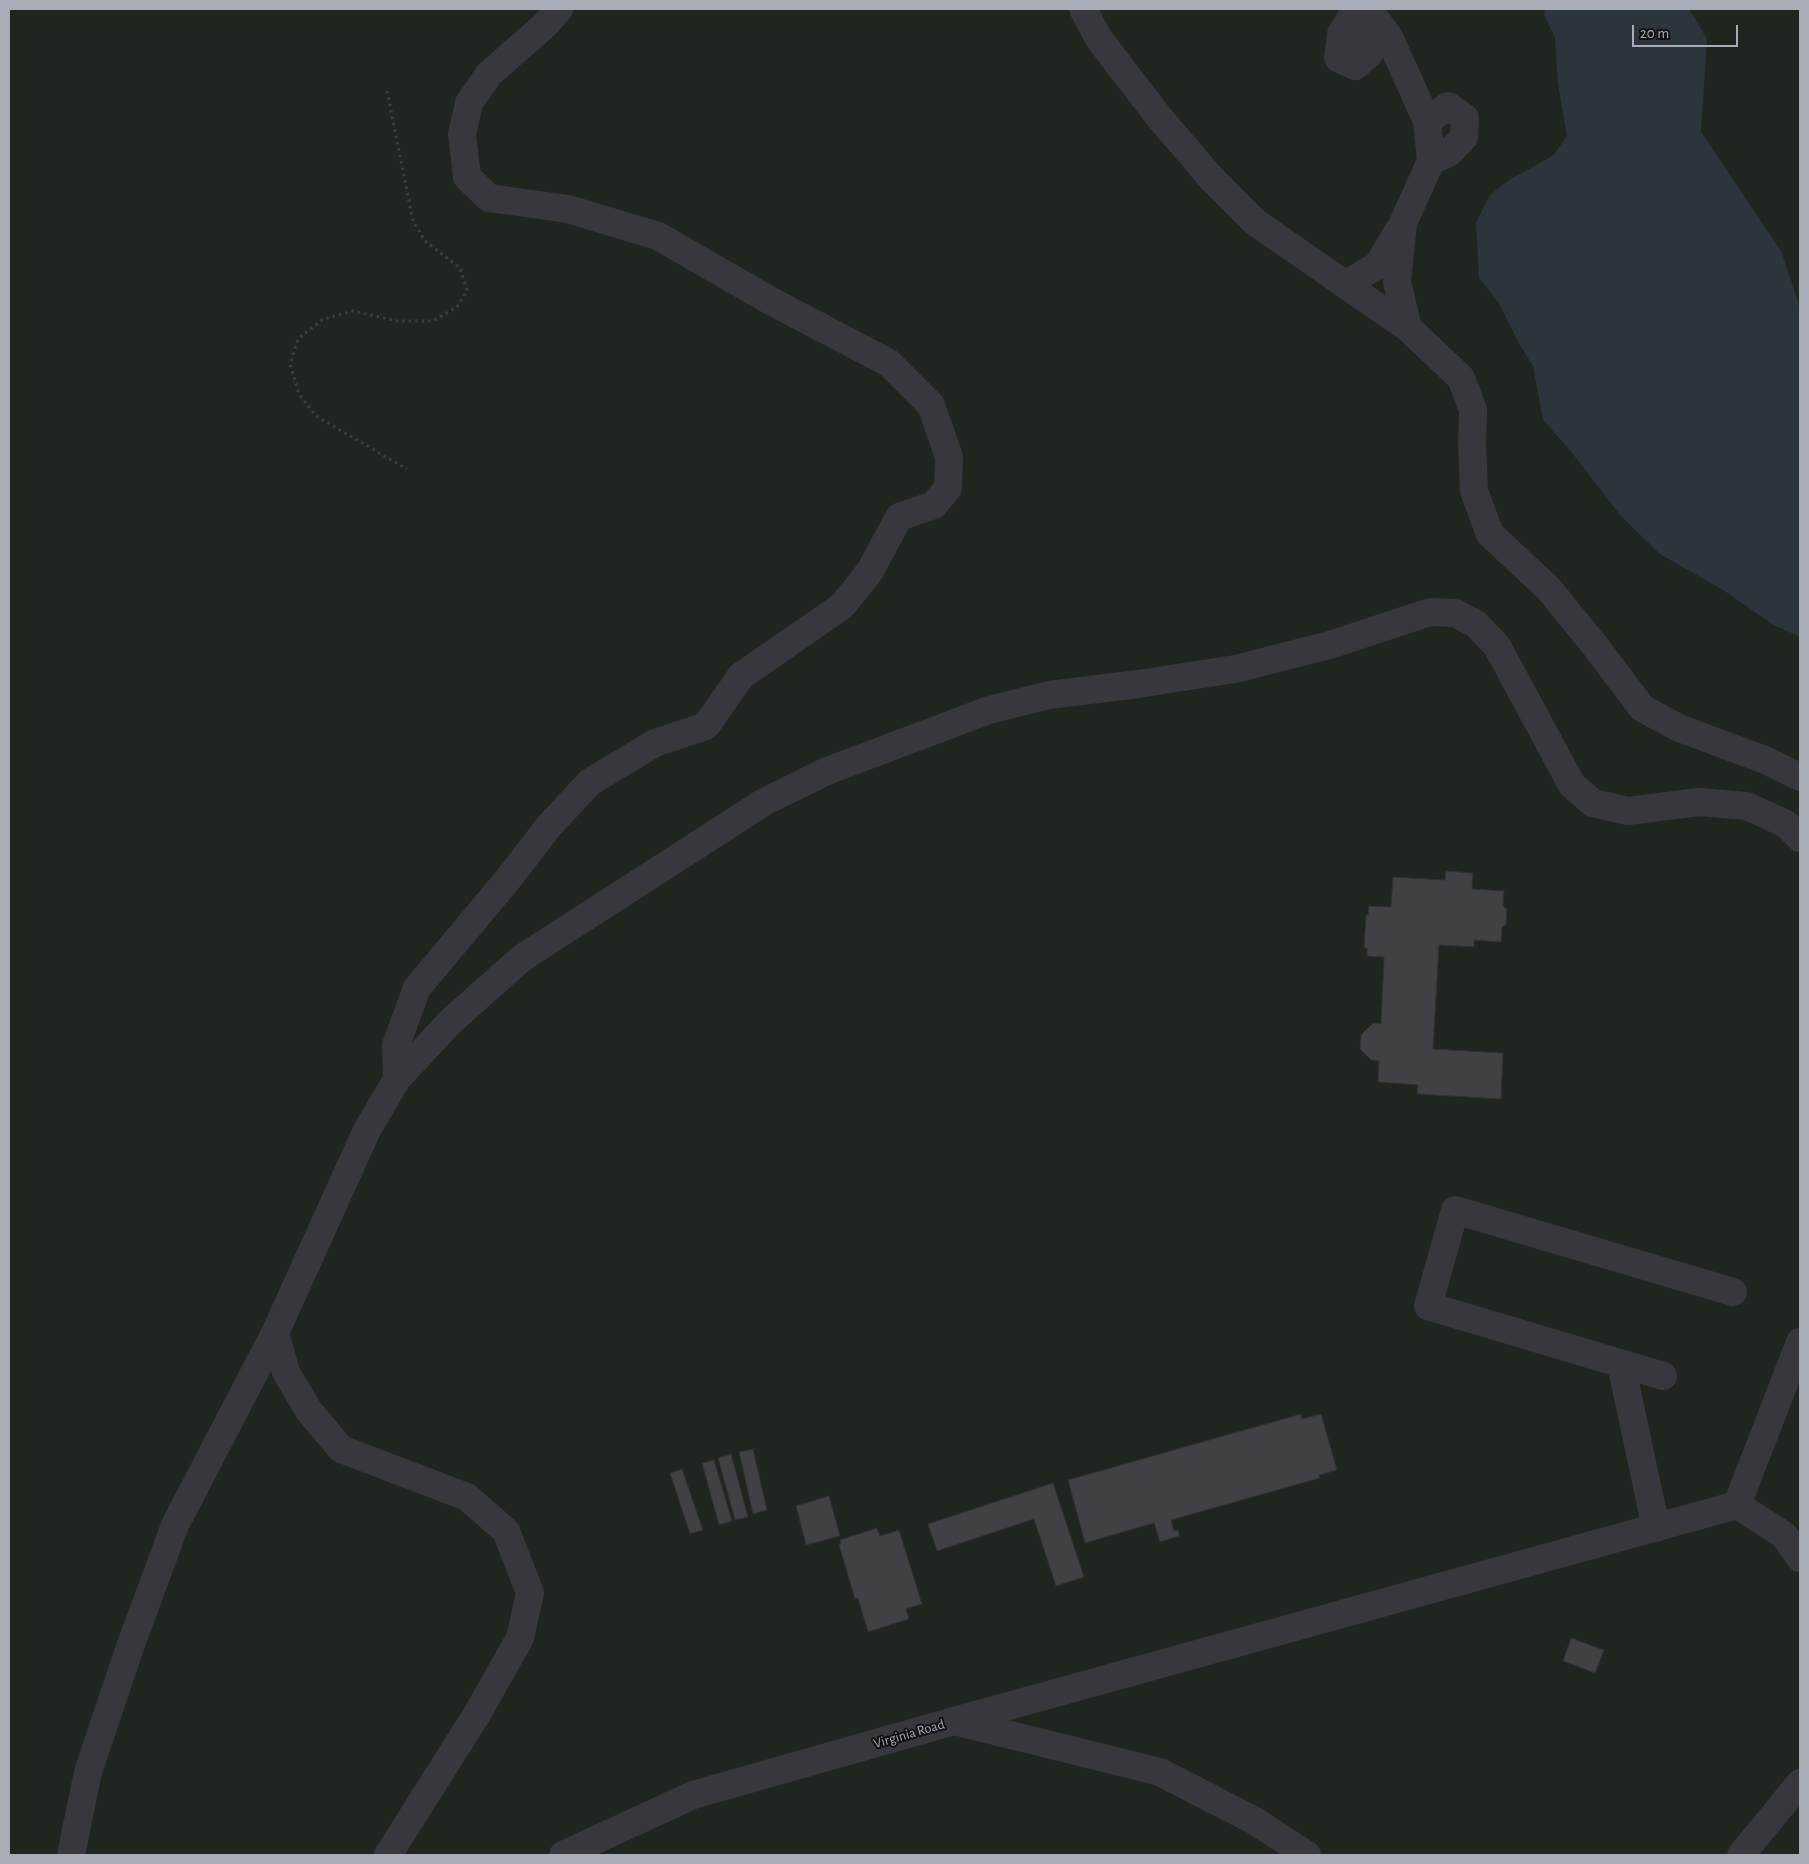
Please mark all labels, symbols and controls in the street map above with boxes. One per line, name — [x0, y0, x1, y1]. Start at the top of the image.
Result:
scale bar — [1634, 15, 1740, 47]
text: 20 m — [1640, 26, 1669, 41]
street label: Virginia Road — [871, 1716, 947, 1752]

